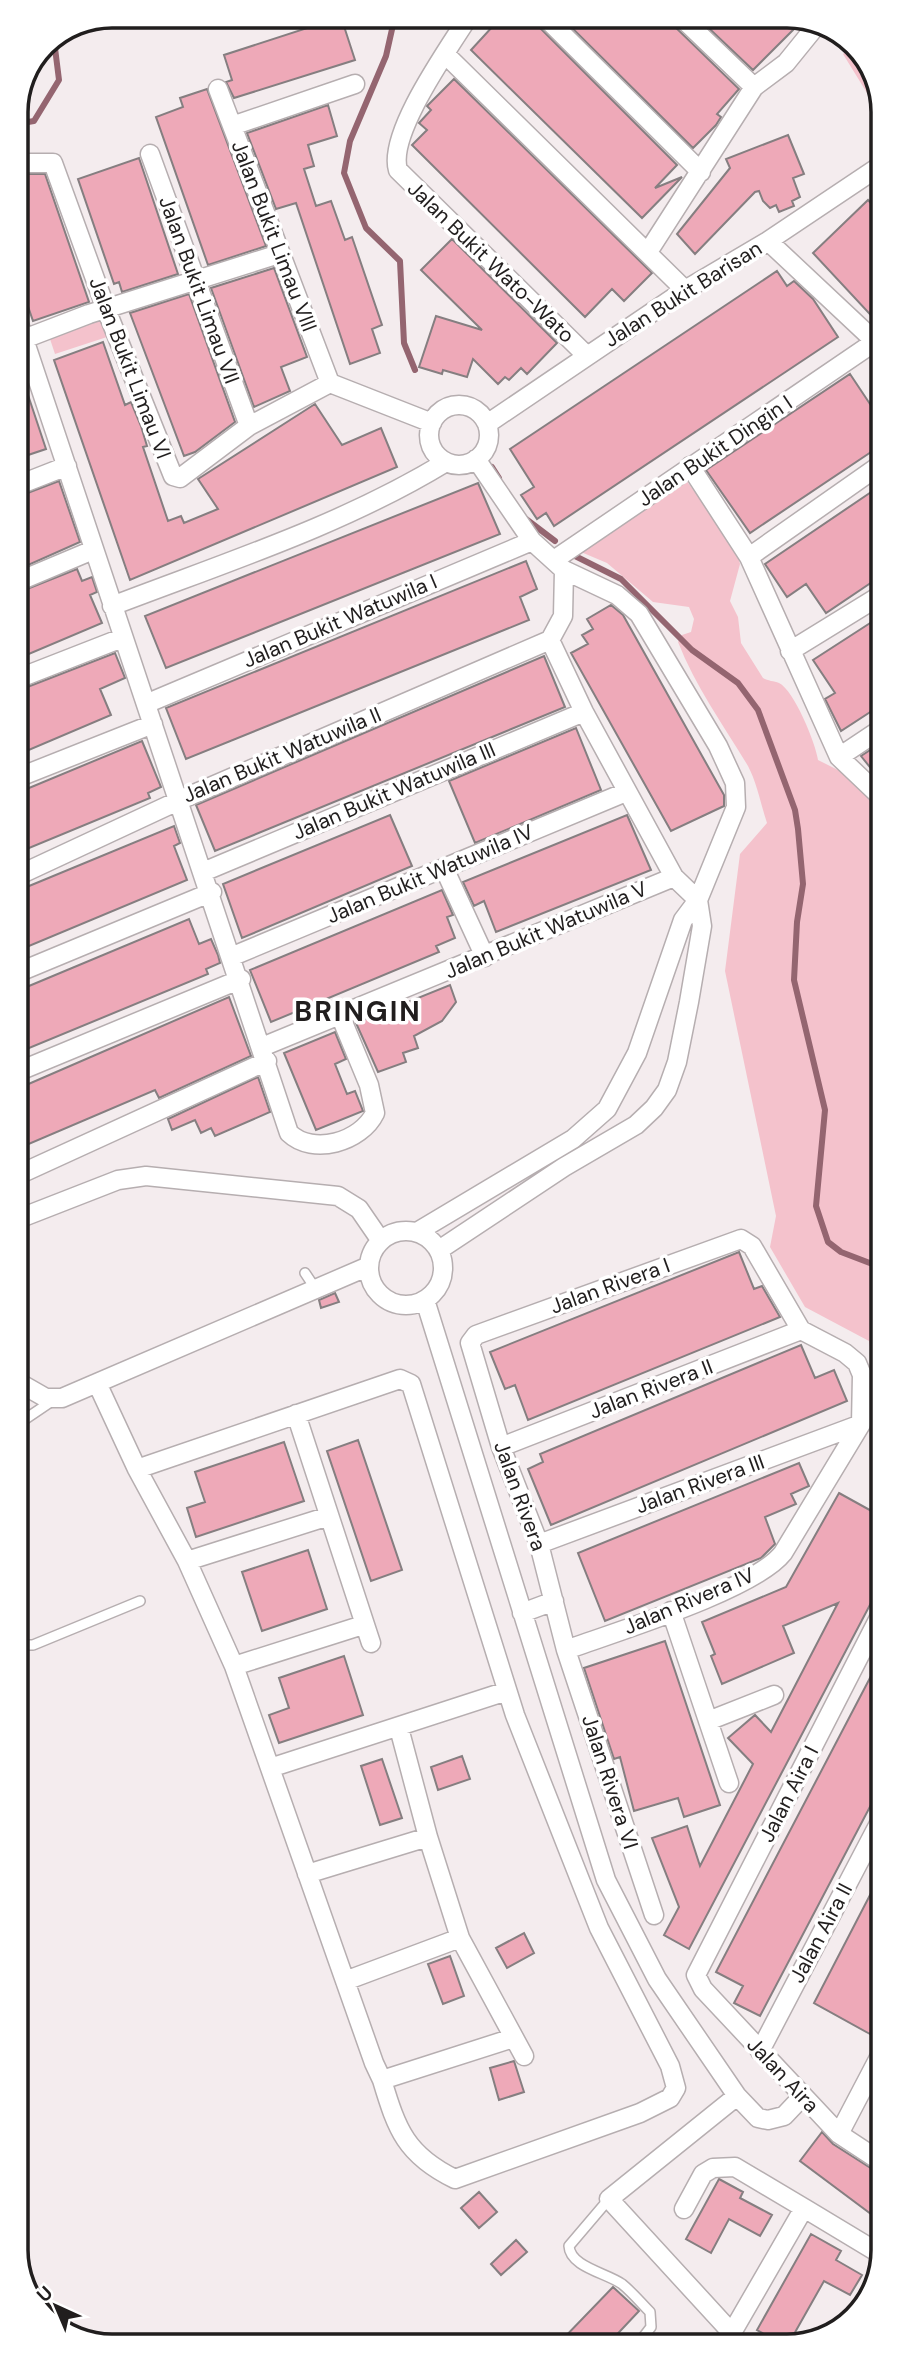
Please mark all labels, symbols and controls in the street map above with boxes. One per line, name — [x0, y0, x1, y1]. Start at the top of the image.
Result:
street label: Jalan Bukit Limau VIII — [225, 136, 323, 336]
street label: Jalan Bukit Wato-Wato — [401, 175, 581, 349]
street label: Jalan Bukit Limau VII — [152, 192, 246, 388]
street label: Jalan Bukit Barisan — [599, 234, 767, 354]
street label: Jalan Bukit Limau VI — [82, 273, 178, 463]
street label: Jalan Bukit Dingin I — [632, 389, 798, 513]
street label: Jalan Bukit Watuwila I — [239, 567, 441, 675]
street label: Jalan Bukit Watuwila II — [178, 700, 386, 810]
street label: Jalan Bukit Watuwila III — [288, 736, 500, 846]
street label: Jalan Bukit Watuwila IV — [322, 818, 538, 930]
street label: Jalan Bukit Watuwila V — [441, 875, 651, 985]
district label: BRINGIN — [294, 993, 422, 1030]
street label: Jalan Rivera I — [546, 1251, 674, 1321]
street label: Jalan Rivera II — [585, 1353, 717, 1425]
street label: Jalan Rivera — [487, 1437, 553, 1555]
street label: Jalan Rivera III — [632, 1448, 768, 1520]
street label: Jalan Rivera IV — [619, 1561, 759, 1641]
street label: Jalan Rivera VI — [575, 1711, 645, 1853]
street label: Jalan Aira I — [753, 1741, 825, 1847]
street label: Jalan Aira II — [783, 1878, 859, 1988]
street label: Jalan Aira — [741, 2031, 825, 2119]
north arrow — [21, 2271, 91, 2341]
text: U — [31, 2281, 58, 2308]

